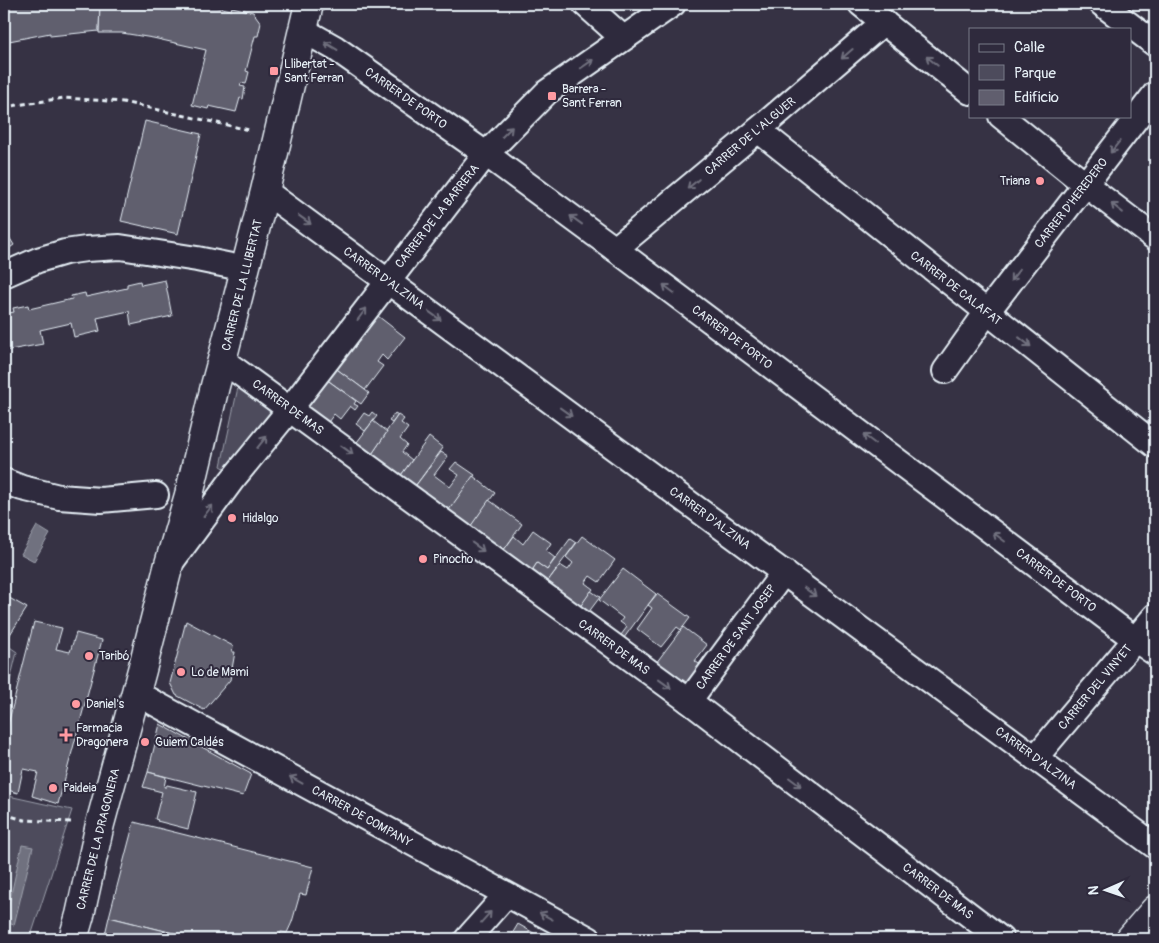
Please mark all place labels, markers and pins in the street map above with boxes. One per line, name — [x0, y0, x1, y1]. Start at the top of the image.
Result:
place label: Llibertat - Sant Ferran — [284, 57, 344, 86]
marker: Llibertat - Sant Ferran — [268, 65, 280, 77]
place label: Barrera - Sant Ferran — [562, 82, 622, 111]
marker: Barrera - Sant Ferran — [546, 90, 558, 102]
place label: Triana — [1000, 174, 1030, 189]
marker: Triana — [1034, 175, 1046, 187]
place label: Hidalgo — [242, 511, 279, 526]
marker: Hidalgo — [226, 512, 238, 524]
place label: Pinocho — [433, 552, 474, 567]
marker: Pinocho — [417, 553, 429, 565]
place label: Taribó — [99, 649, 130, 664]
marker: Taribó — [83, 650, 95, 662]
place label: Lo de Mami — [191, 665, 248, 680]
marker: Lo de Mami — [175, 666, 187, 678]
place label: Daniel's — [86, 697, 125, 712]
marker: Daniel's — [70, 698, 82, 710]
place label: Farmacia Dragonera — [76, 721, 129, 750]
marker: Farmacia Dragonera — [60, 729, 72, 741]
place label: Guiem Caldés — [155, 735, 224, 750]
marker: Guiem Caldés — [139, 736, 151, 748]
place label: Paideia — [63, 781, 97, 796]
marker: Paideia — [47, 782, 59, 794]

